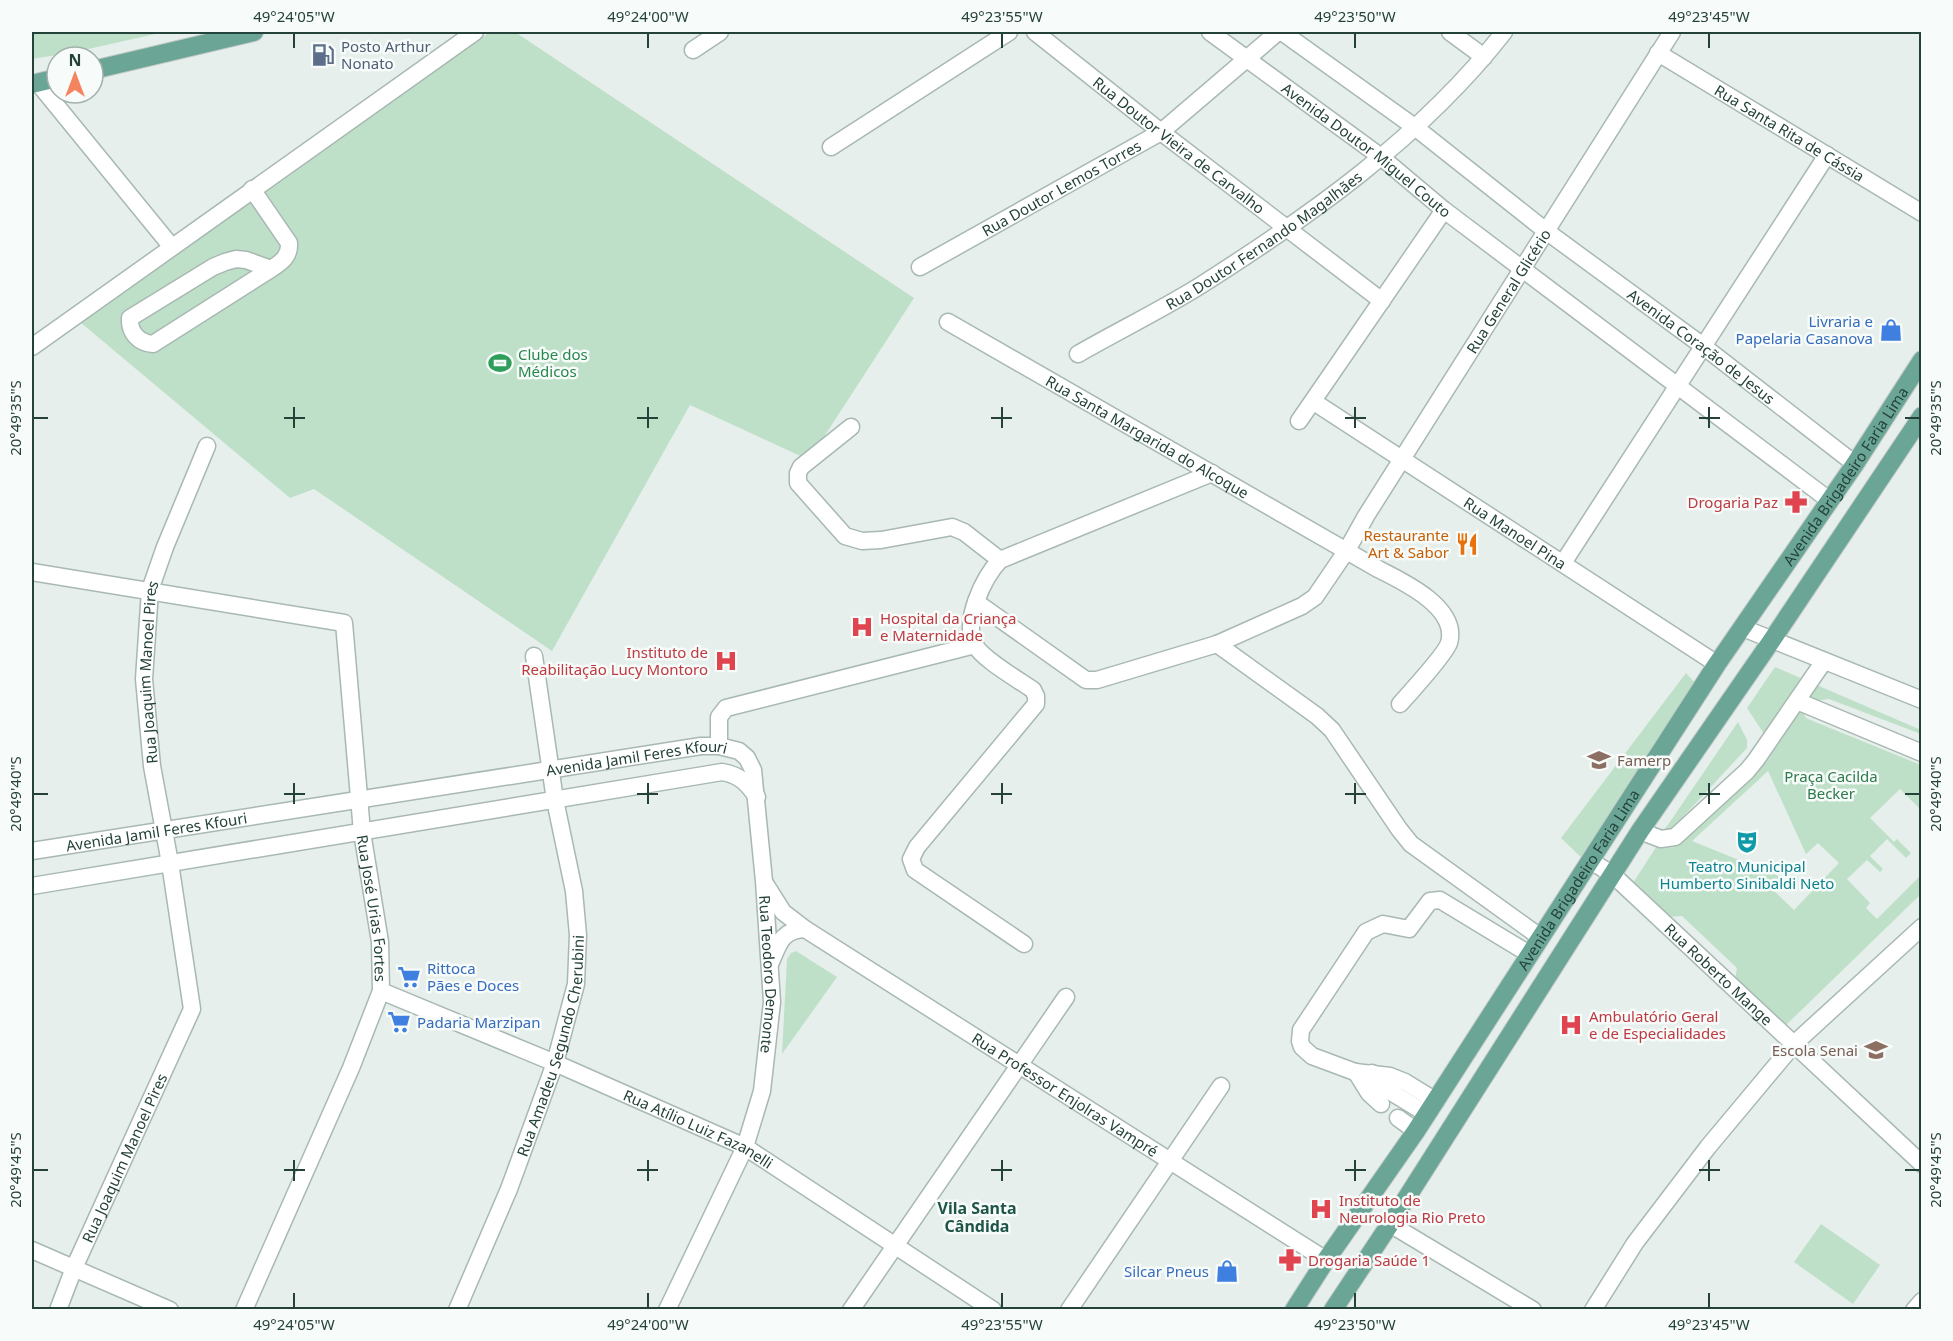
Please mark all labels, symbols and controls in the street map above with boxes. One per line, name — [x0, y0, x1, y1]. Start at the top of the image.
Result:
text: 49°24'05"W — [253, 6, 335, 26]
text: 49°24'00"W — [607, 6, 689, 26]
text: 49°23'55"W — [961, 6, 1043, 26]
text: 49°23'50"W — [1314, 6, 1396, 26]
text: 49°23'45"W — [1668, 6, 1750, 26]
place label: Posto Arthur Nonato — [341, 36, 431, 73]
fuel station icon: Posto Arthur Nonato — [310, 42, 336, 68]
north arrow — [45, 45, 105, 105]
text: N — [68, 49, 82, 71]
street label: Rua Doutor Vieira de Carvalho — [1089, 72, 1269, 218]
street label: Avenida Doutor Miguel Couto — [1278, 78, 1455, 222]
street label: Rua Santa Rita de Cássia — [1711, 80, 1868, 186]
street label: Rua Doutor Lemos Torres — [978, 135, 1145, 240]
street label: Rua Doutor Fernando Magalhães — [1162, 166, 1366, 314]
street label: Rua General Glicério — [1461, 225, 1555, 357]
street label: Avenida Coração de Jesus — [1624, 284, 1779, 408]
place label: Livraria e Papelaria Casanova — [1736, 311, 1873, 348]
shop icon: Livraria e Papelaria Casanova — [1878, 317, 1904, 343]
place label: Clube dos Médicos — [518, 344, 588, 381]
sports icon: Clube dos Médicos — [487, 350, 513, 376]
street label: Rua Santa Margarida do Alcoque — [1042, 370, 1253, 503]
text: 20°49'35"S — [5, 380, 25, 456]
text: 20°49'35"S — [1925, 380, 1945, 456]
street label: Avenida Brigadeiro Faria Lima — [1778, 383, 1912, 569]
pharmacy icon: Drogaria Paz — [1783, 489, 1809, 515]
street label: Rua Manoel Pina — [1460, 492, 1570, 573]
place label: Drogaria Paz — [1688, 492, 1778, 512]
place label: Restaurante Art & Sabor — [1363, 525, 1449, 562]
restaurant icon: Restaurante Art & Sabor — [1454, 531, 1480, 557]
street label: Rua Joaquim Manoel Pires — [134, 578, 163, 765]
place label: Hospital da Criança e Maternidade — [880, 608, 1016, 645]
hospital icon: Hospital da Criança e Maternidade — [849, 614, 875, 640]
place label: Instituto de Reabilitação Lucy Montoro — [521, 642, 708, 679]
hospital icon: Instituto de Reabilitação Lucy Montoro — [713, 648, 739, 674]
street label: Avenida Jamil Feres Kfouri — [545, 736, 730, 780]
school or university icon: Famerp — [1586, 747, 1612, 773]
place label: Famerp — [1617, 750, 1671, 770]
text: 20°49'40"S — [5, 756, 25, 832]
text: 20°49'40"S — [1925, 756, 1945, 832]
park label: Praça Cacilda Becker — [1784, 766, 1878, 803]
street label: Avenida Brigadeiro Faria Lima — [1513, 785, 1644, 974]
street label: Avenida Jamil Feres Kfouri — [64, 807, 249, 856]
theatre icon: Teatro Municipal Humberto Sinibaldi Neto — [1734, 829, 1760, 855]
street label: Rua José Urias Fortes — [353, 833, 391, 982]
place label: Teatro Municipal Humberto Sinibaldi Neto — [1660, 856, 1834, 893]
street label: Rua Teodoro Demonte — [755, 895, 782, 1054]
street label: Rua Roberto Mange — [1661, 919, 1777, 1029]
street label: Rua Amadeu Segundo Cherubini — [512, 934, 588, 1159]
place label: Rittoca Pães e Doces — [427, 958, 519, 995]
supermarket icon: Rittoca Pães e Doces — [396, 964, 422, 990]
place label: Ambulatório Geral e de Especialidades — [1589, 1006, 1726, 1043]
supermarket icon: Padaria Marzipan — [386, 1009, 412, 1035]
place label: Padaria Marzipan — [417, 1012, 541, 1032]
hospital icon: Ambulatório Geral e de Especialidades — [1558, 1012, 1584, 1038]
street label: Rua Professor Enjolras Vampré — [968, 1028, 1162, 1161]
school or university icon: Escola Senai — [1863, 1037, 1889, 1063]
place label: Escola Senai — [1772, 1040, 1858, 1060]
street label: Rua Joaquim Manoel Pires — [77, 1070, 171, 1246]
street label: Rua Atílio Luiz Fazanelli — [620, 1085, 777, 1173]
text: 20°49'45"S — [5, 1132, 25, 1208]
text: 20°49'45"S — [1925, 1132, 1945, 1208]
place label: Instituto de Neurologia Rio Preto — [1339, 1190, 1486, 1227]
hospital icon: Instituto de Neurologia Rio Preto — [1308, 1196, 1334, 1222]
district label: Vila Santa Cândida — [937, 1197, 1017, 1237]
pharmacy icon: Drogaria Saúde 1 — [1277, 1247, 1303, 1273]
place label: Drogaria Saúde 1 — [1308, 1250, 1430, 1270]
shop icon: Silcar Pneus — [1214, 1258, 1240, 1284]
place label: Silcar Pneus — [1124, 1261, 1209, 1281]
text: 49°24'05"W — [253, 1314, 335, 1334]
text: 49°24'00"W — [607, 1314, 689, 1334]
text: 49°23'55"W — [961, 1314, 1043, 1334]
text: 49°23'50"W — [1314, 1314, 1396, 1334]
text: 49°23'45"W — [1668, 1314, 1750, 1334]

